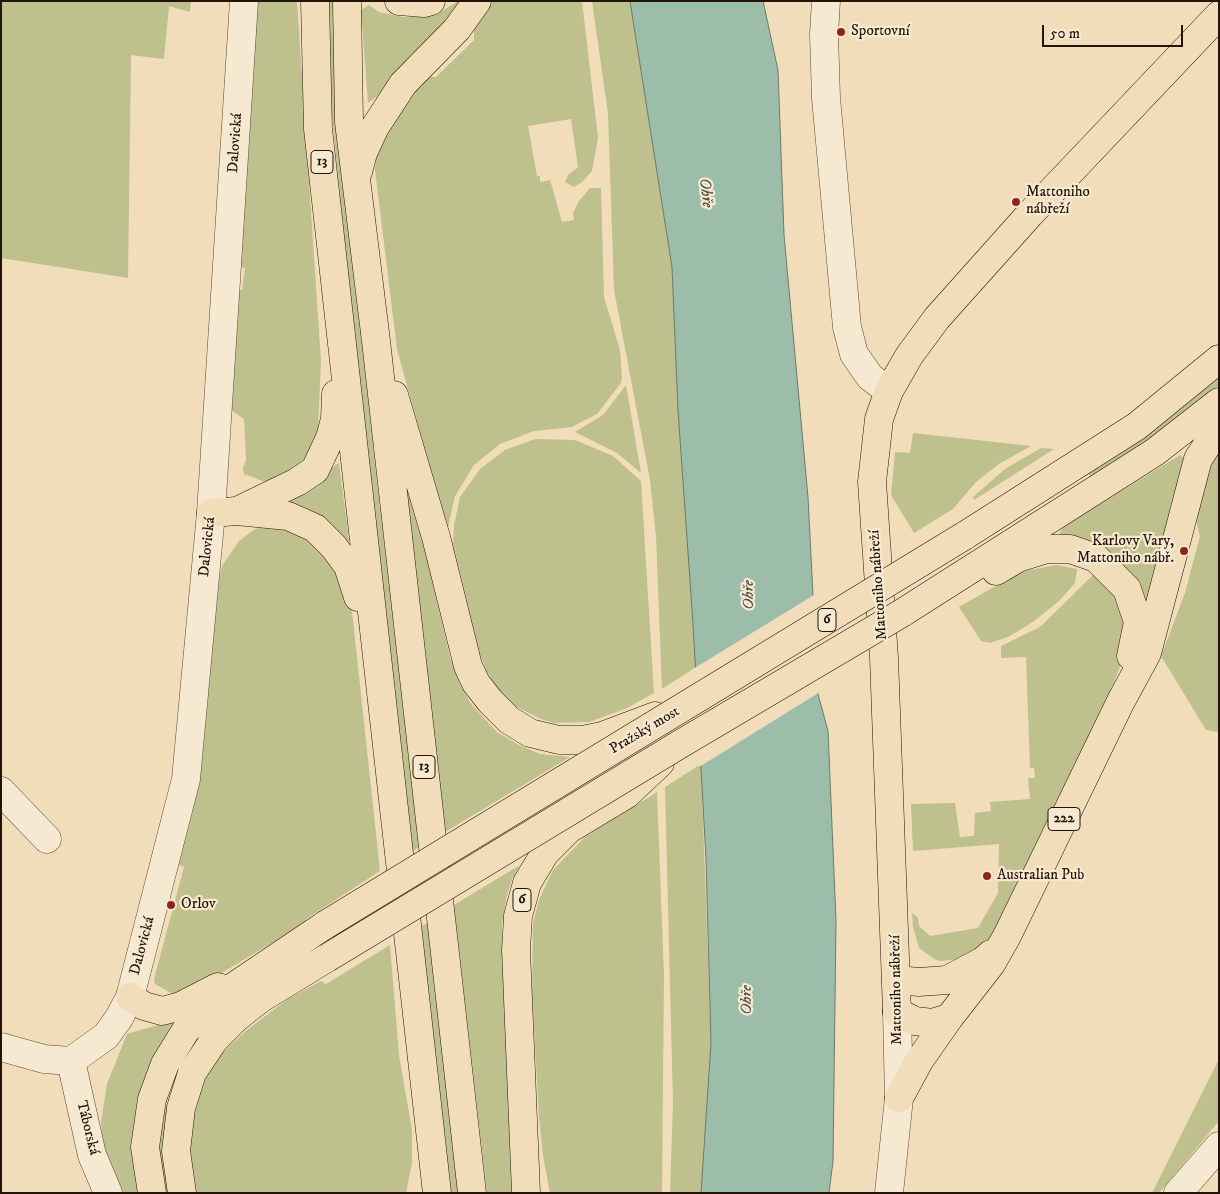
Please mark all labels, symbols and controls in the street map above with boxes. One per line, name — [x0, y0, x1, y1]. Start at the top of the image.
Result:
scale bar — [1045, 15, 1186, 47]
place label: Sportovní — [851, 23, 910, 41]
text: 50 m — [1050, 24, 1080, 43]
marker: Sportovní — [835, 26, 847, 38]
street label: Dalovická — [225, 112, 247, 174]
road number: 13 — [311, 150, 333, 173]
water label: Ohře — [694, 177, 716, 209]
place label: Mattoniho nábřeží — [1026, 184, 1090, 219]
marker: Mattoniho nábřeží — [1010, 196, 1022, 208]
street label: Dalovická — [196, 516, 220, 578]
street label: Mattoniho nábřeží — [866, 529, 892, 641]
place label: Karlovy Vary, Mattoniho nábř. — [1077, 533, 1174, 568]
marker: Karlovy Vary, Mattoniho nábř. — [1178, 545, 1190, 557]
water label: Ohře — [740, 580, 760, 610]
road number: 6 — [818, 608, 836, 632]
street label: Pražský most — [607, 703, 683, 759]
road number: 13 — [413, 756, 435, 779]
road number: 222 — [1048, 808, 1080, 831]
place label: Australian Pub — [997, 867, 1084, 885]
marker: Australian Pub — [981, 870, 993, 882]
road number: 6 — [513, 888, 531, 912]
place label: Orlov — [181, 896, 215, 914]
marker: Orlov — [165, 899, 177, 911]
street label: Dalovická — [127, 915, 159, 977]
street label: Mattoniho nábřeží — [887, 935, 907, 1045]
water label: Ohře — [738, 985, 758, 1015]
street label: Táborská — [72, 1099, 102, 1157]

